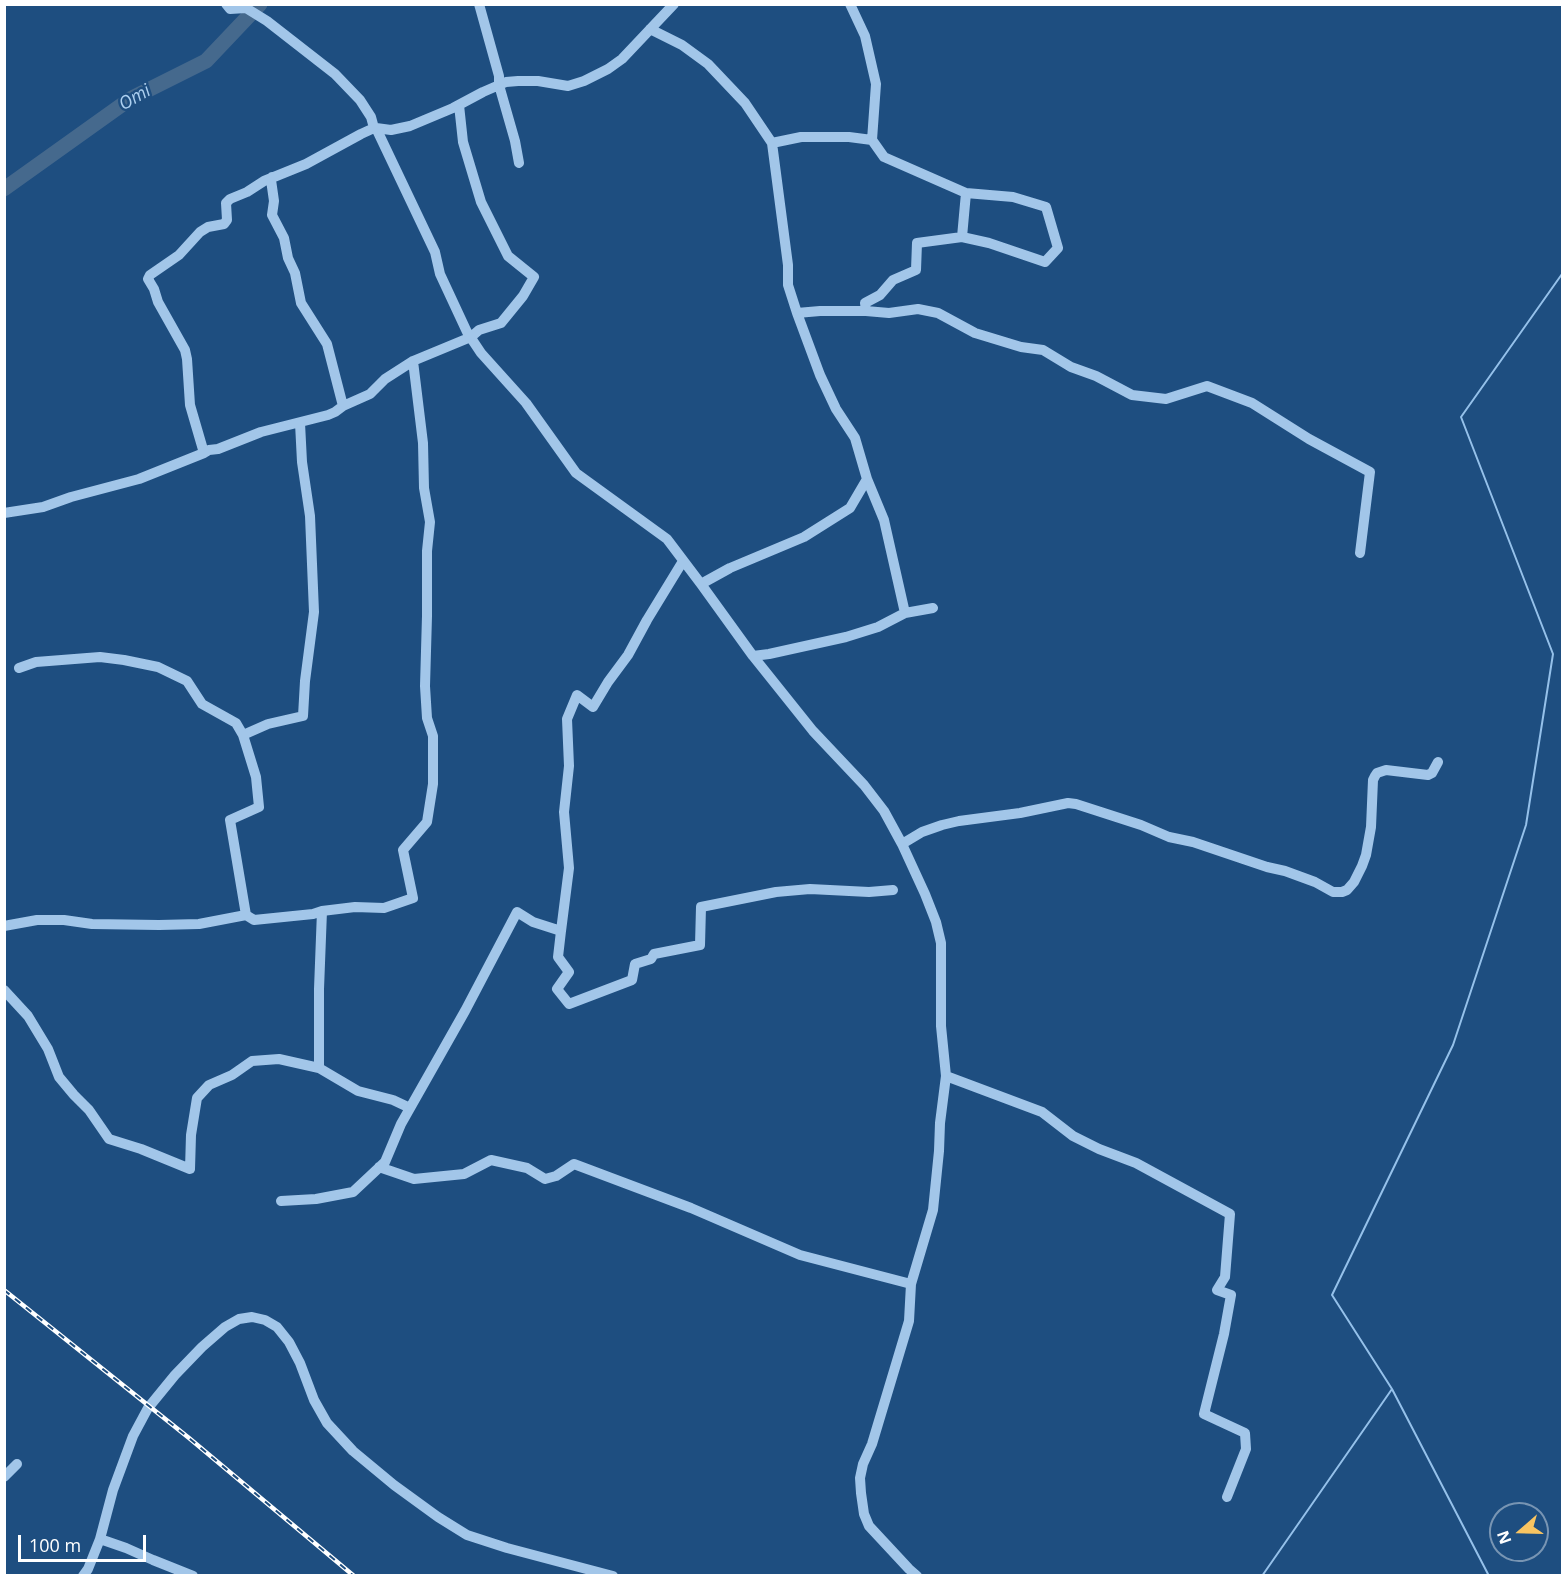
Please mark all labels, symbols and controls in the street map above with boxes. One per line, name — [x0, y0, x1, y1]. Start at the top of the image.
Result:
water label: Omi — [115, 80, 155, 116]
north arrow — [1489, 1502, 1549, 1562]
scale bar — [21, 1523, 148, 1561]
text: N — [1491, 1528, 1517, 1547]
text: 100 m — [29, 1533, 81, 1557]

